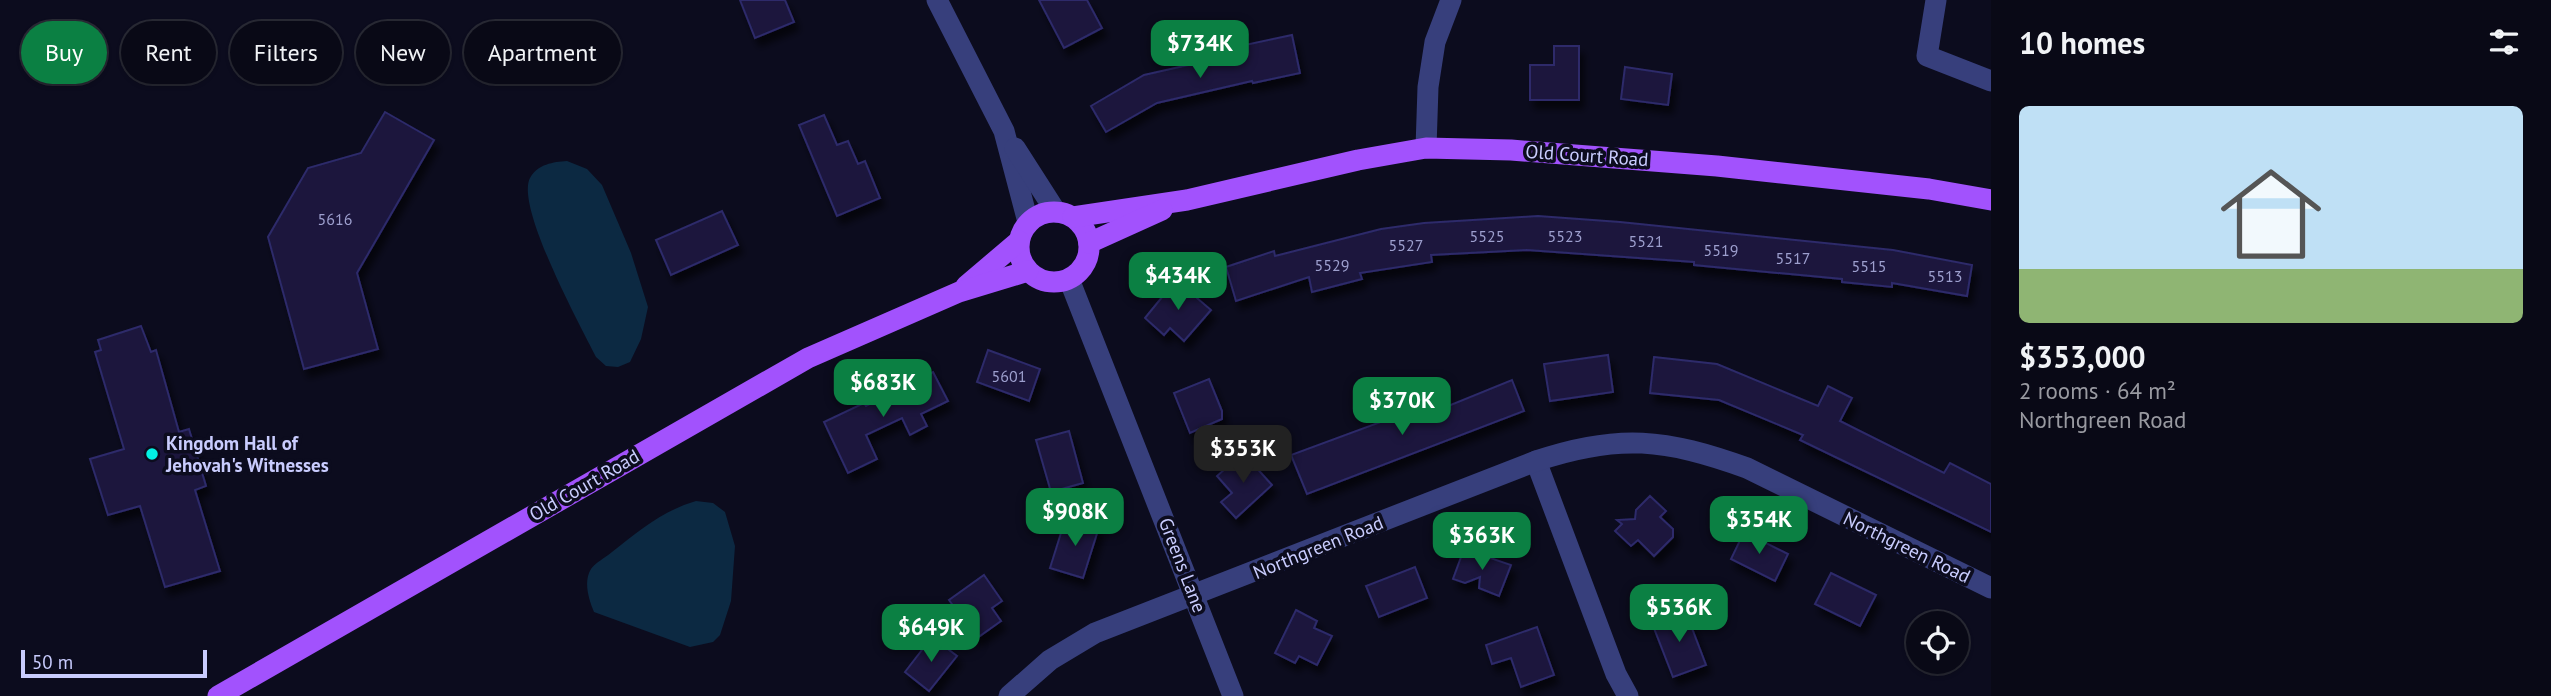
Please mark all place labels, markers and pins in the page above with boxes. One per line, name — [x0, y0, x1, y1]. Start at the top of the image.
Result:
pin: $734K — [1151, 20, 1249, 80]
pin: $434K — [1129, 252, 1227, 312]
pin: $683K — [834, 360, 932, 419]
pin: $370K — [1353, 378, 1451, 437]
pin: $353K — [1194, 426, 1292, 485]
place label: Kingdom Hall of Jehovah's Witnesses — [165, 431, 329, 477]
marker: Kingdom Hall of Jehovah's Witnesses — [144, 446, 160, 462]
pin: $908K — [1026, 489, 1124, 548]
pin: $354K — [1710, 496, 1808, 556]
pin: $363K — [1433, 512, 1531, 572]
pin: $536K — [1630, 584, 1728, 644]
pin: $649K — [882, 604, 980, 664]

